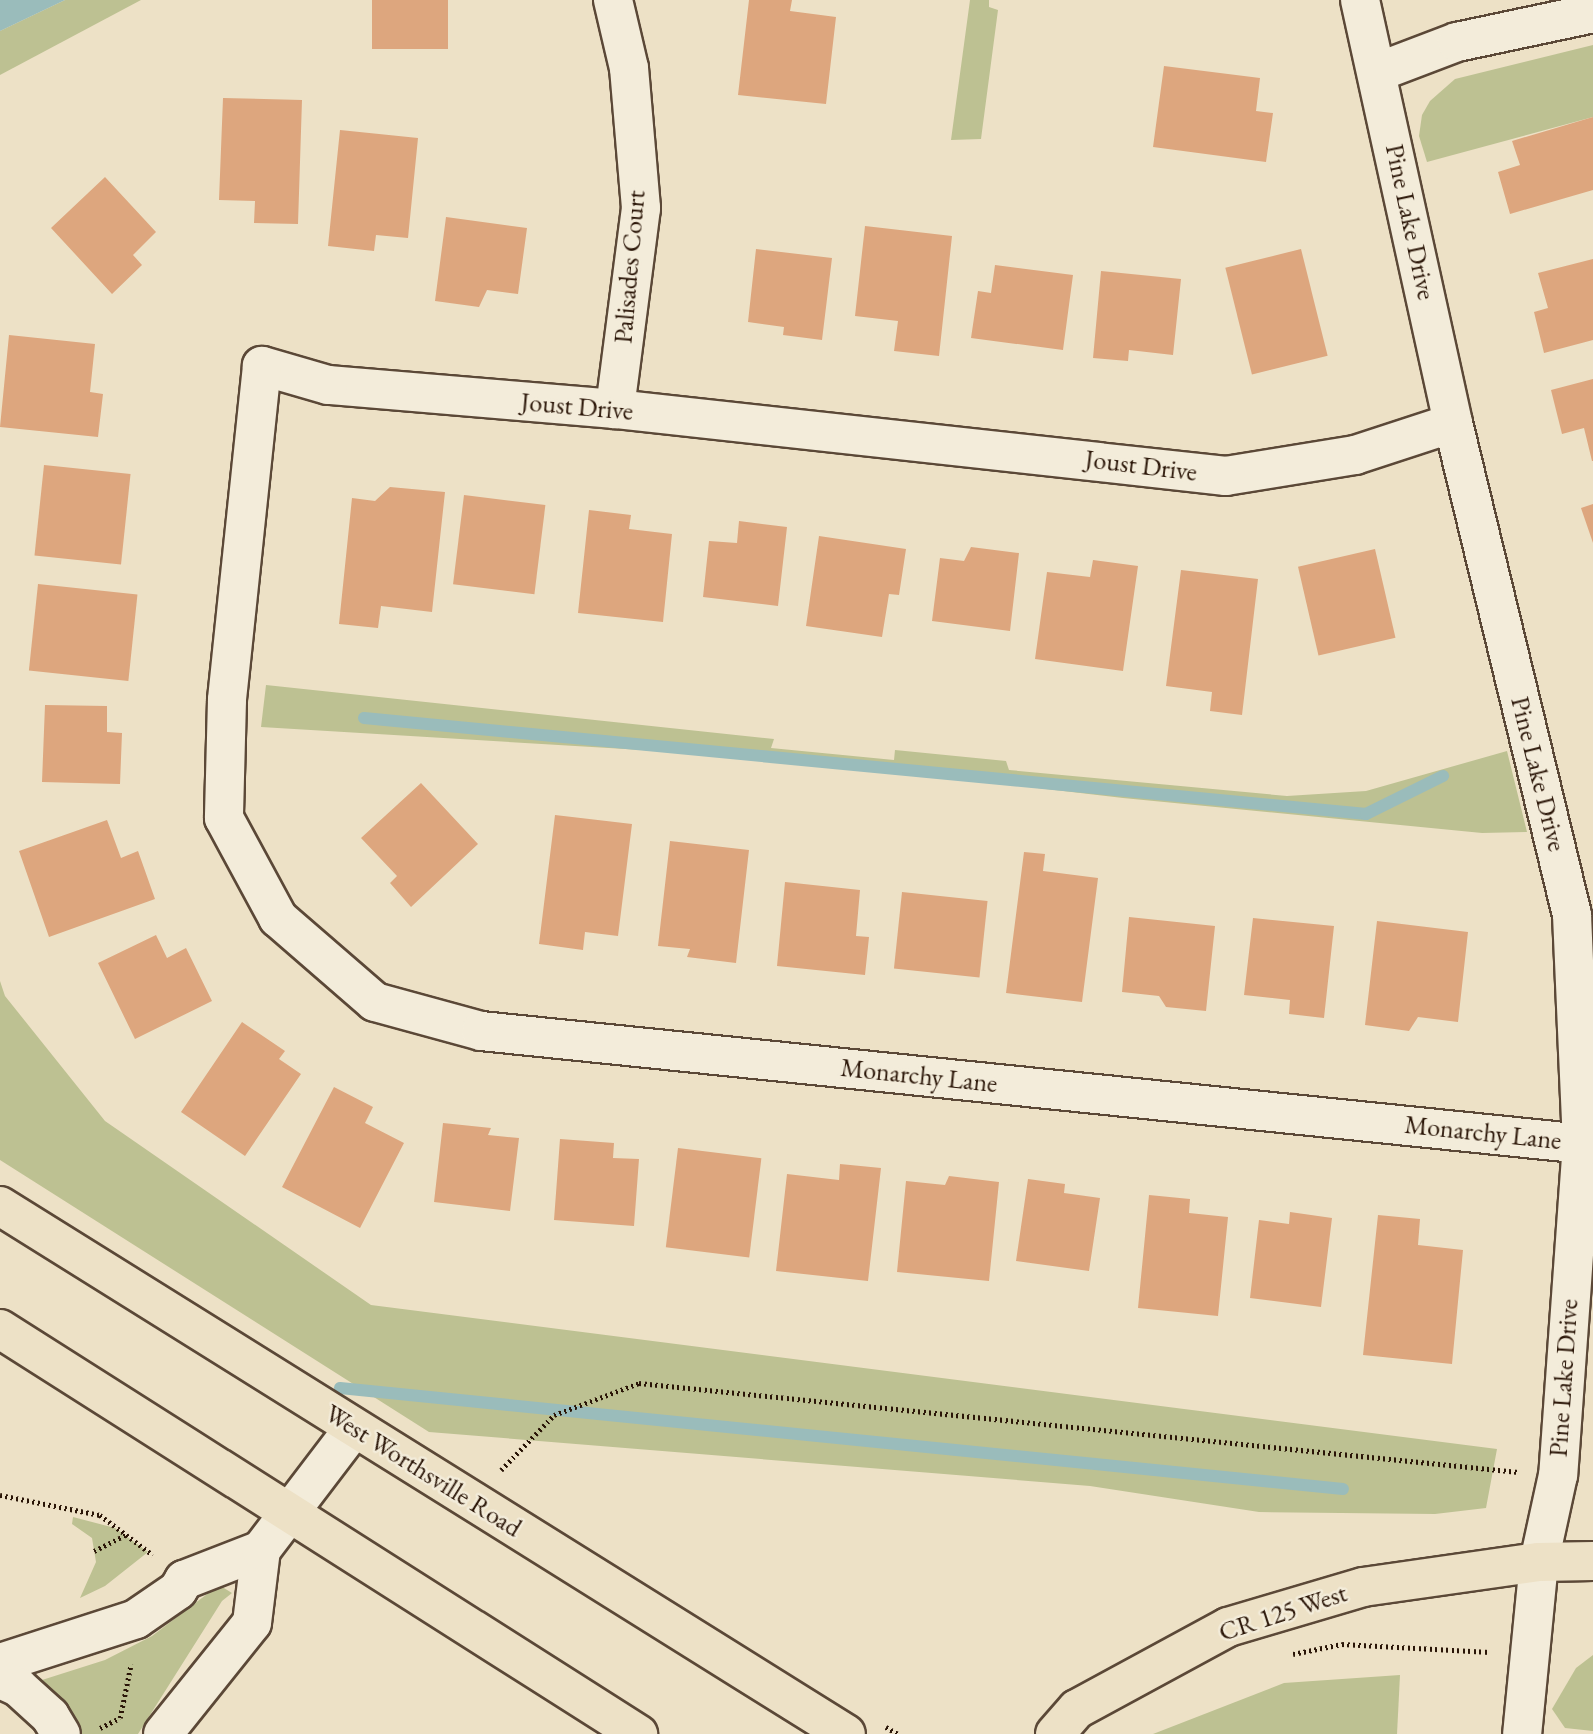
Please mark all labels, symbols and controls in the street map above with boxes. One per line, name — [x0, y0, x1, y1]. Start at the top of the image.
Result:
street label: Pine Lake Drive — [1378, 141, 1442, 303]
street label: Palisades Court — [608, 189, 652, 345]
street label: Joust Drive — [519, 387, 635, 427]
street label: Joust Drive — [1083, 444, 1199, 488]
street label: Pine Lake Drive — [1504, 693, 1572, 855]
street label: Monarchy Lane — [839, 1052, 999, 1100]
street label: Monarchy Lane — [1403, 1109, 1563, 1157]
street label: Pine Lake Drive — [1543, 1298, 1585, 1458]
street label: West Worthsville Road — [319, 1398, 527, 1544]
street label: CR 125 West — [1215, 1578, 1351, 1648]

